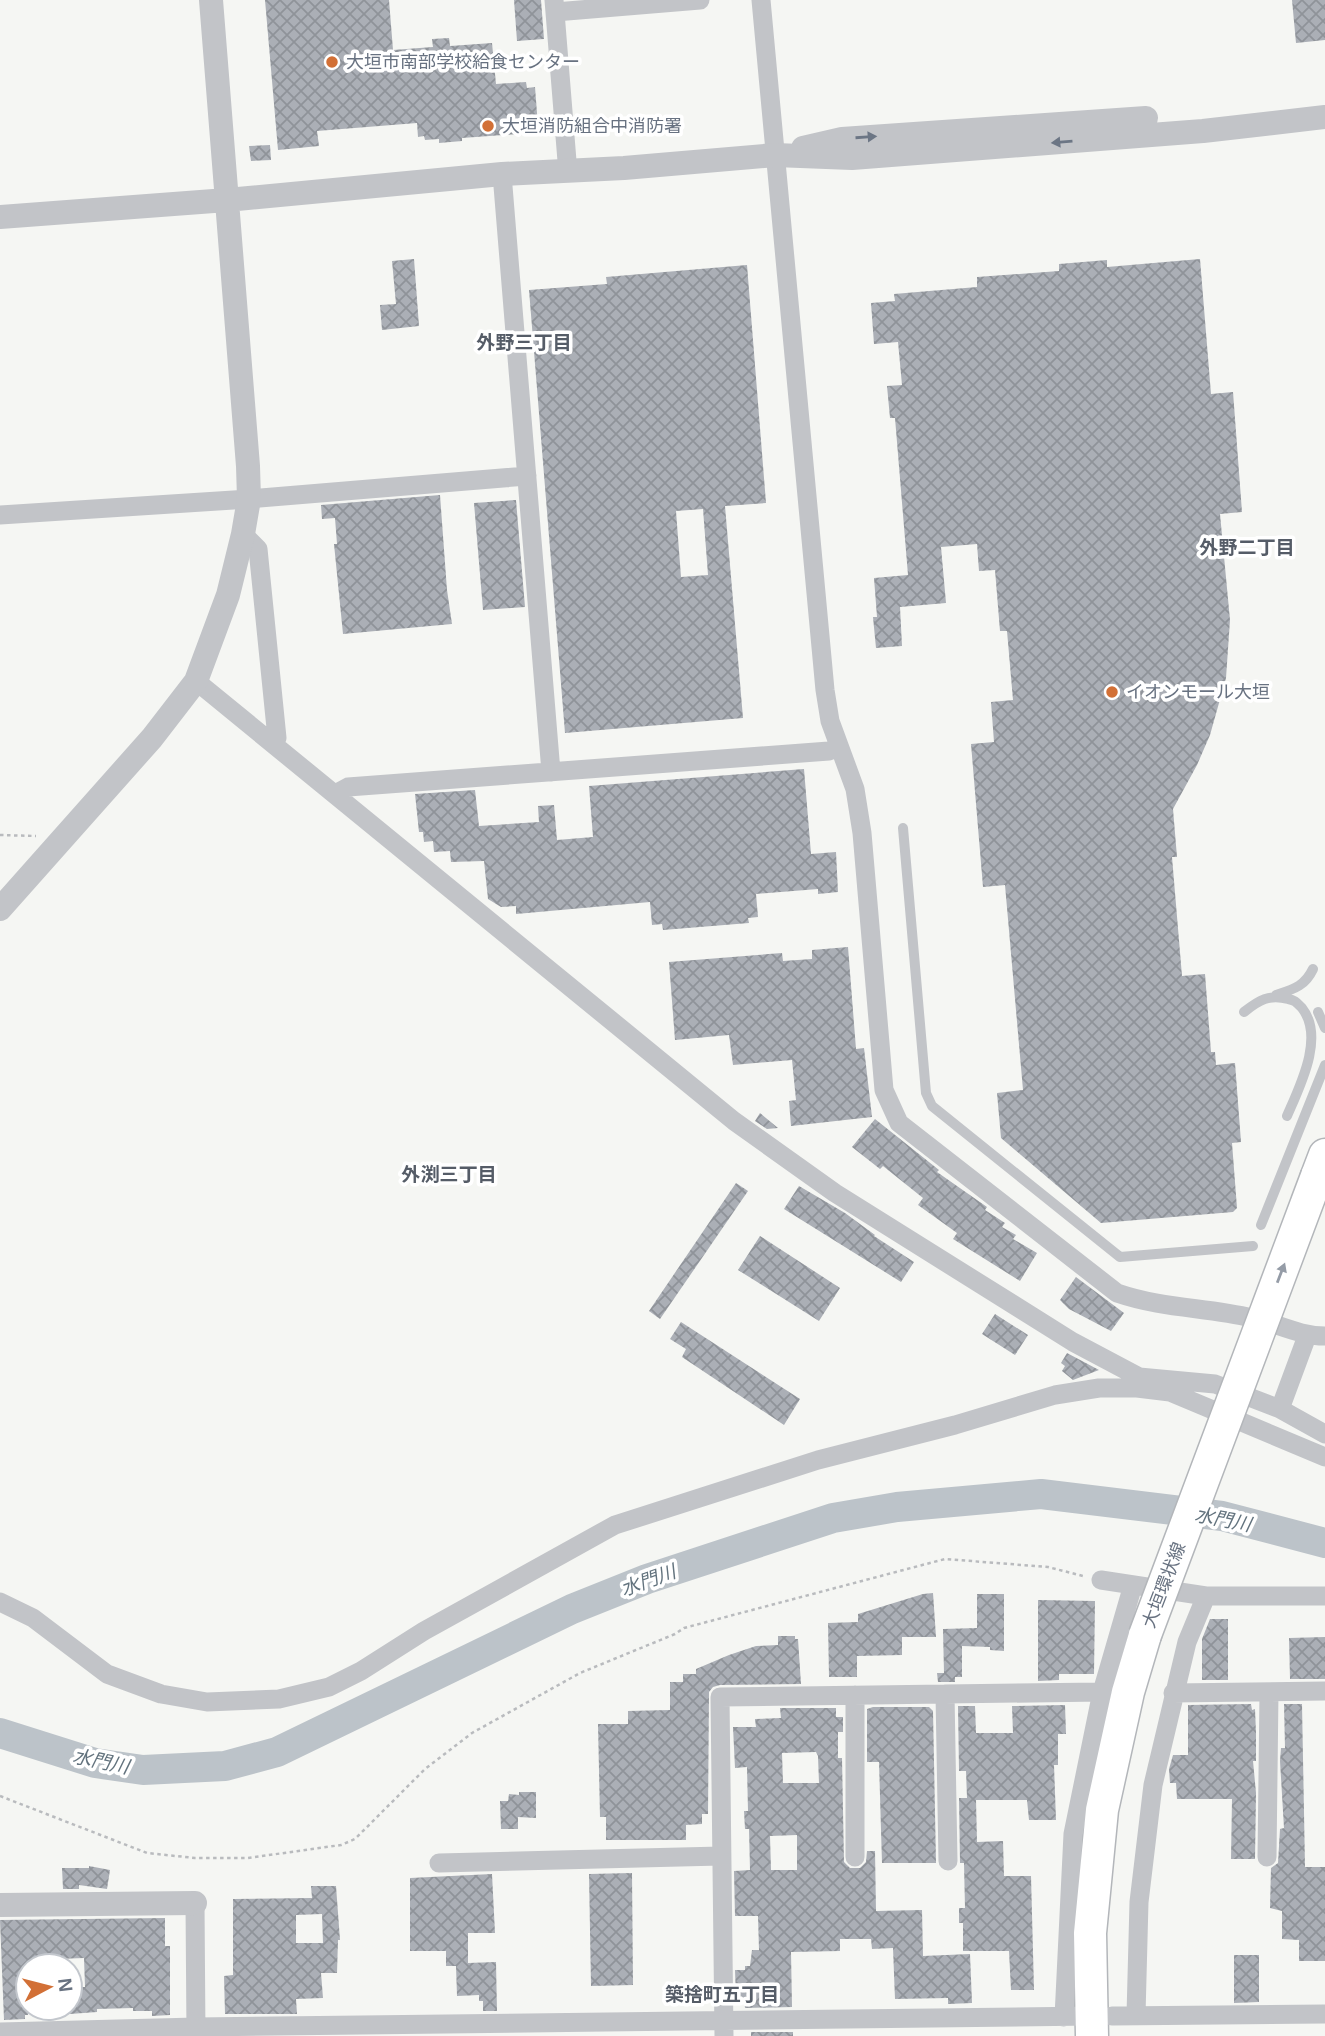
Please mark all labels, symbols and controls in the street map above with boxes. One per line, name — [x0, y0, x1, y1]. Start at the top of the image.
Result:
place label: 大垣市南部学校給食センター — [346, 52, 580, 72]
marker: 大垣市南部学校給食センター — [324, 54, 340, 70]
place label: 大垣消防組合中消防署 — [502, 116, 682, 136]
marker: 大垣消防組合中消防署 — [480, 118, 496, 134]
one-way arrow — [855, 131, 877, 142]
one-way arrow — [1051, 137, 1073, 148]
district label: 外野三丁目 — [476, 332, 572, 353]
district label: 外野二丁目 — [1199, 537, 1295, 558]
place label: イオンモール大垣 — [1126, 682, 1270, 702]
marker: イオンモール大垣 — [1104, 684, 1120, 700]
district label: 外渕三丁目 — [401, 1164, 497, 1185]
one-way arrow — [1275, 1262, 1286, 1283]
water label: 水門川 — [1193, 1504, 1255, 1536]
street label: 大垣環状線 — [1139, 1539, 1189, 1631]
water label: 水門川 — [618, 1560, 680, 1600]
water label: 水門川 — [71, 1745, 133, 1778]
north arrow — [14, 1952, 84, 2022]
text: N — [54, 1977, 77, 1993]
district label: 築捨町五丁目 — [665, 1984, 779, 2005]

